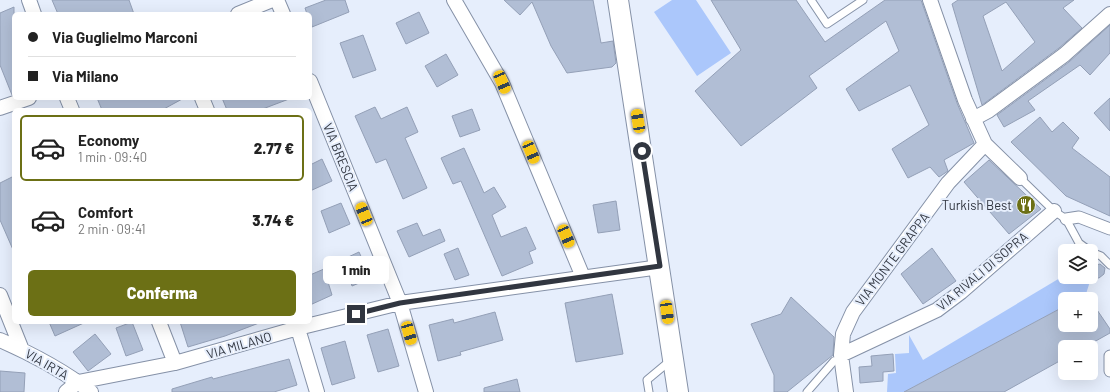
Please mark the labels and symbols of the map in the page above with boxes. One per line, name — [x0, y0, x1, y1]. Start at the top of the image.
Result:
car — [492, 69, 512, 95]
car — [630, 108, 646, 134]
street label: VIA BRESCIA — [320, 121, 362, 194]
car — [521, 139, 541, 165]
route start — [633, 142, 651, 160]
restaurant icon: Turkish Best — [1015, 194, 1037, 216]
place label: Turkish Best — [942, 197, 1012, 213]
car — [354, 201, 374, 227]
street label: VIA MONTE GRAPPA — [852, 209, 932, 309]
car — [556, 223, 576, 249]
street label: VIA RIVALI DI SOPRA — [933, 228, 1031, 314]
callout: 1 min — [323, 256, 389, 284]
car — [659, 299, 675, 325]
route end — [347, 305, 365, 323]
car — [400, 320, 418, 346]
street label: VIA MILANO — [205, 328, 273, 362]
street label: VIA IRTA — [22, 345, 72, 383]

